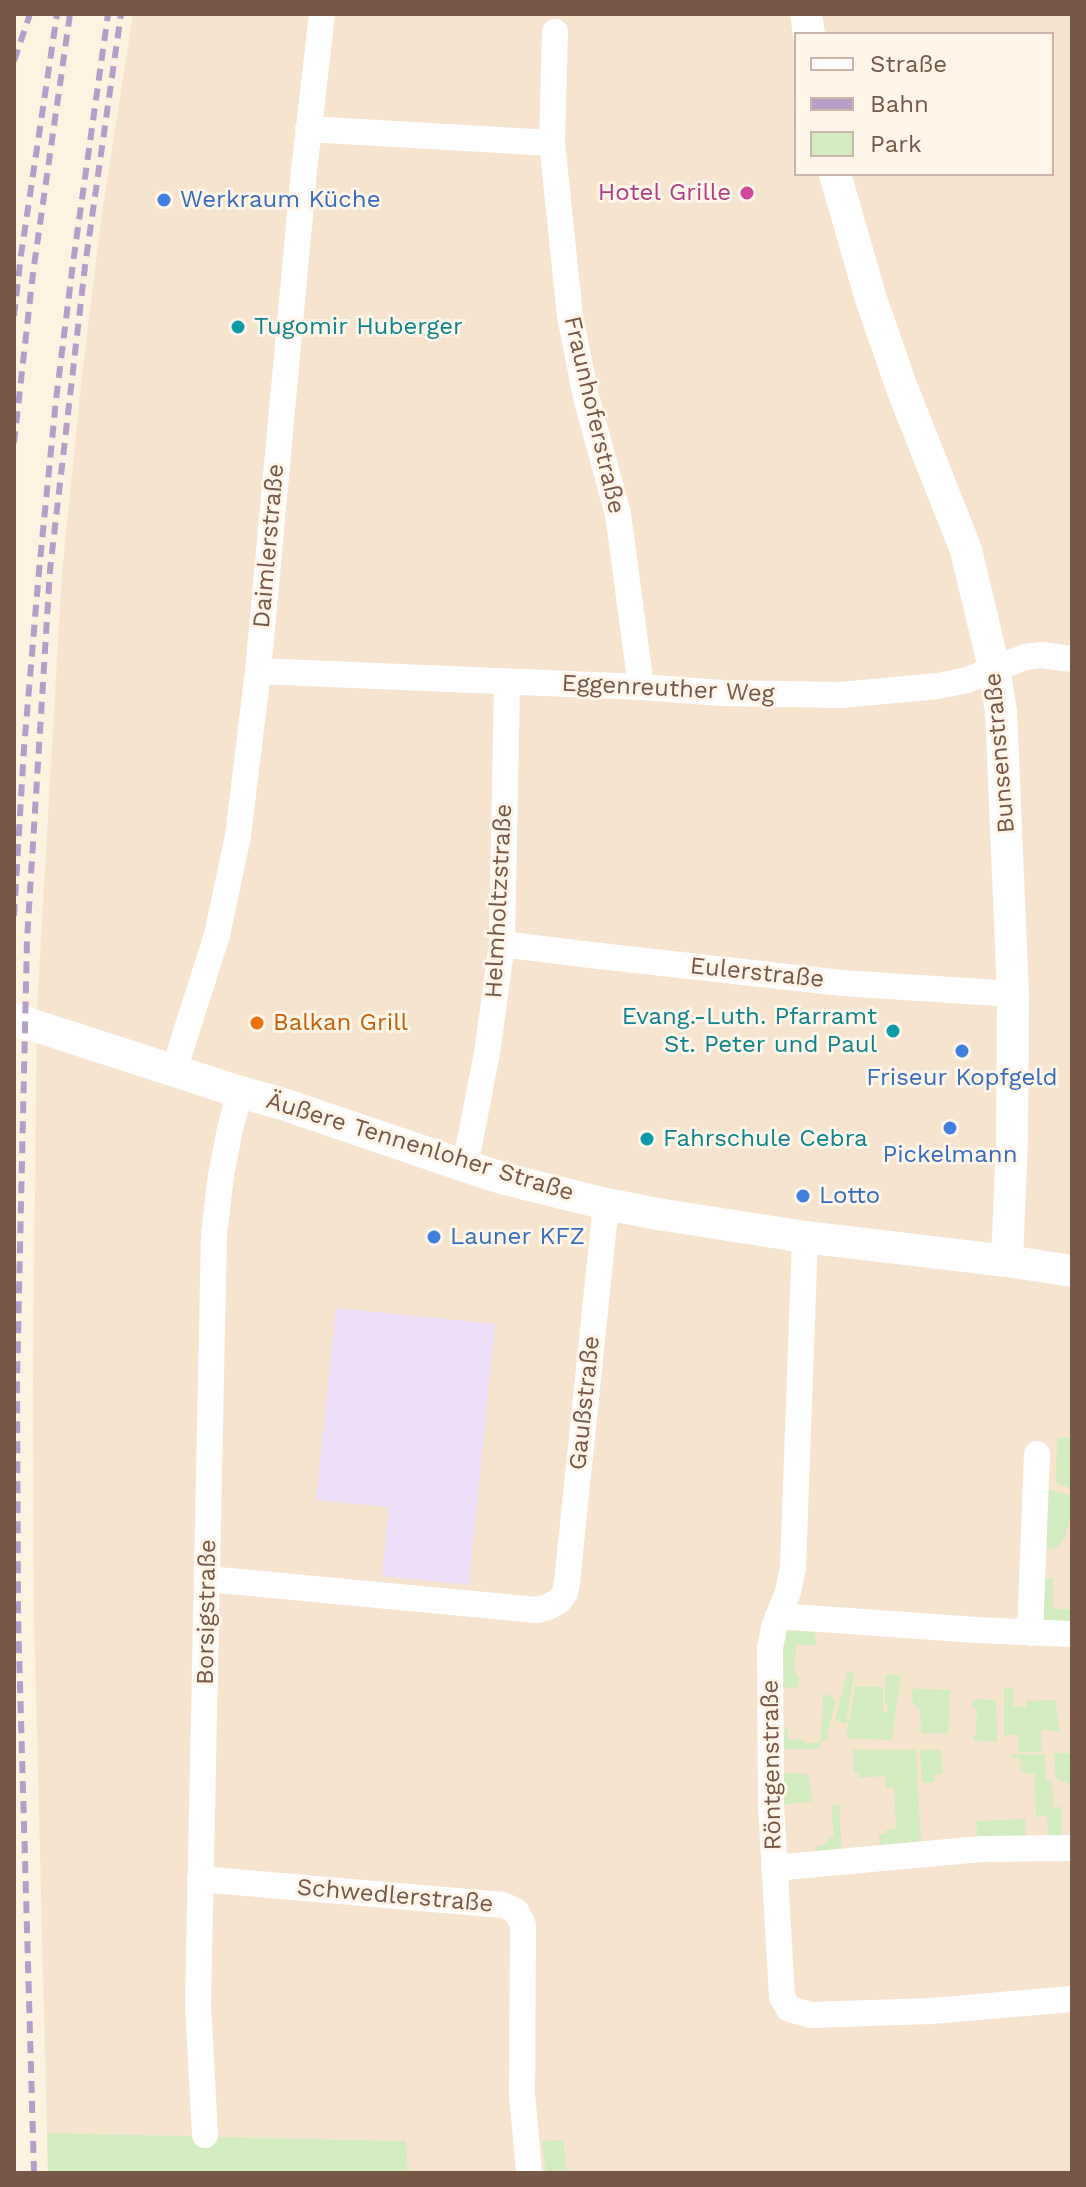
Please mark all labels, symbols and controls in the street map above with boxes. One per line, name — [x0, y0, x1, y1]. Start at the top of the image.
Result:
legend — [794, 32, 1054, 176]
text: Straße — [870, 50, 947, 78]
text: Bahn — [870, 90, 929, 118]
text: Park — [870, 130, 922, 158]
place label: Hotel Grille — [598, 179, 731, 207]
marker: Hotel Grille — [738, 184, 756, 202]
place label: Werkraum Küche — [180, 186, 380, 214]
marker: Werkraum Küche — [155, 191, 173, 209]
place label: Tugomir Huberger — [254, 313, 463, 341]
street label: Fraunhoferstraße — [557, 313, 631, 517]
marker: Tugomir Huberger — [229, 318, 247, 336]
street label: Daimlerstraße — [247, 463, 291, 629]
street label: Eggenreuther Weg — [561, 669, 775, 709]
street label: Bunsenstraße — [979, 672, 1021, 834]
street label: Helmholtzstraße — [480, 803, 518, 999]
street label: Eulerstraße — [689, 952, 825, 994]
place label: Evang.-Luth. Pfarramt St. Peter und Paul — [622, 1003, 877, 1059]
place label: Balkan Grill — [273, 1009, 408, 1037]
marker: Balkan Grill — [248, 1014, 266, 1032]
marker: Evang.-Luth. Pfarramt St. Peter und Paul — [884, 1022, 902, 1040]
marker: Friseur Kopfgeld — [953, 1042, 971, 1060]
place label: Friseur Kopfgeld — [866, 1064, 1058, 1092]
street label: Äußere Tennenloher Straße — [263, 1086, 577, 1208]
marker: Pickelmann — [941, 1119, 959, 1137]
place label: Fahrschule Cebra — [663, 1125, 868, 1153]
marker: Fahrschule Cebra — [638, 1130, 656, 1148]
place label: Pickelmann — [883, 1141, 1017, 1169]
place label: Lotto — [819, 1182, 880, 1210]
marker: Lotto — [794, 1187, 812, 1205]
place label: Launer KFZ — [450, 1223, 585, 1251]
marker: Launer KFZ — [425, 1228, 443, 1246]
street label: Gaußstraße — [564, 1334, 606, 1472]
street label: Borsigstraße — [191, 1539, 223, 1685]
street label: Röntgenstraße — [756, 1679, 788, 1851]
street label: Schwedlerstraße — [296, 1873, 494, 1919]

